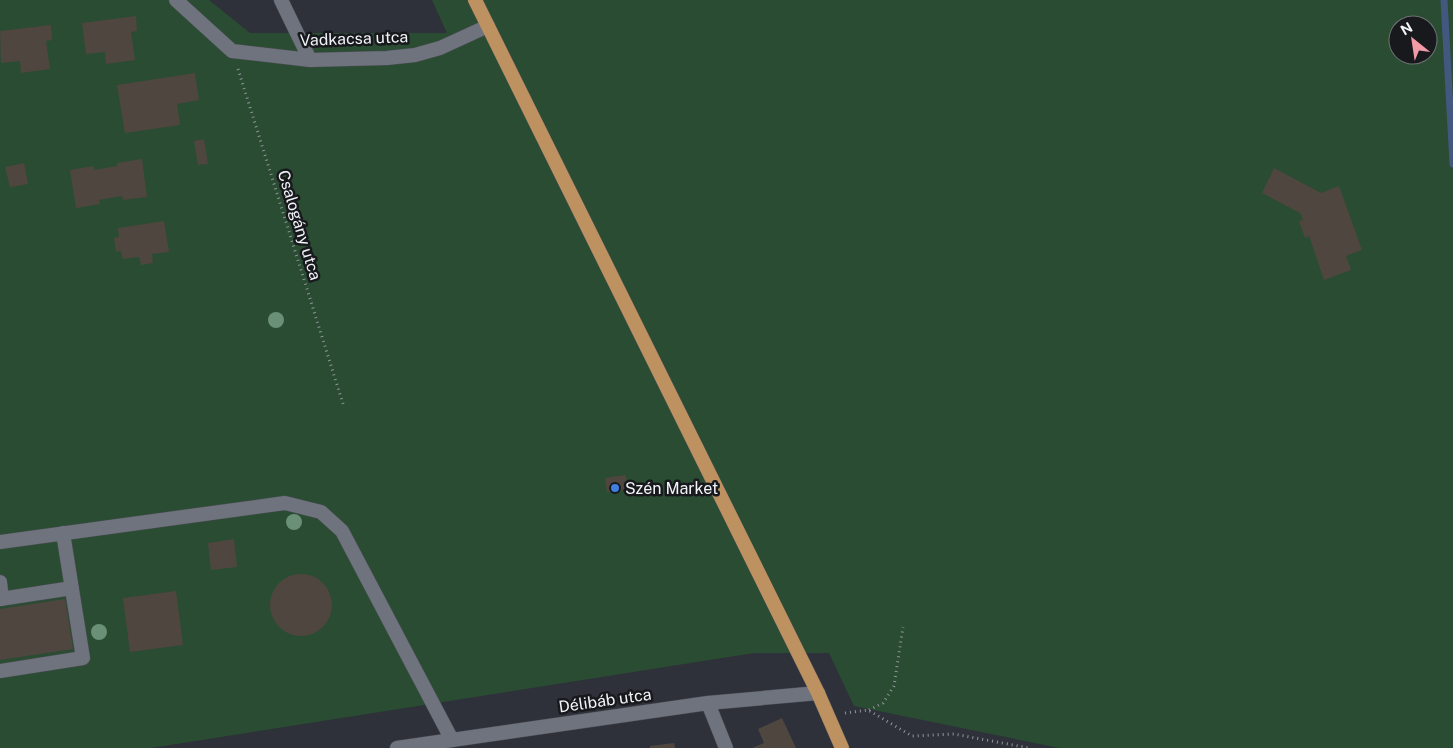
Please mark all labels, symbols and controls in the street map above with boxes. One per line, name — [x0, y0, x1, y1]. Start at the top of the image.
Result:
north arrow — [1388, 15, 1438, 65]
text: N — [1398, 19, 1415, 38]
street label: Vadkacsa utca — [300, 27, 409, 50]
street label: Csalogány utca — [274, 168, 325, 282]
place label: Szén Market — [625, 479, 718, 498]
marker: Szén Market — [609, 482, 621, 494]
street label: Délibáb utca — [558, 685, 653, 716]

